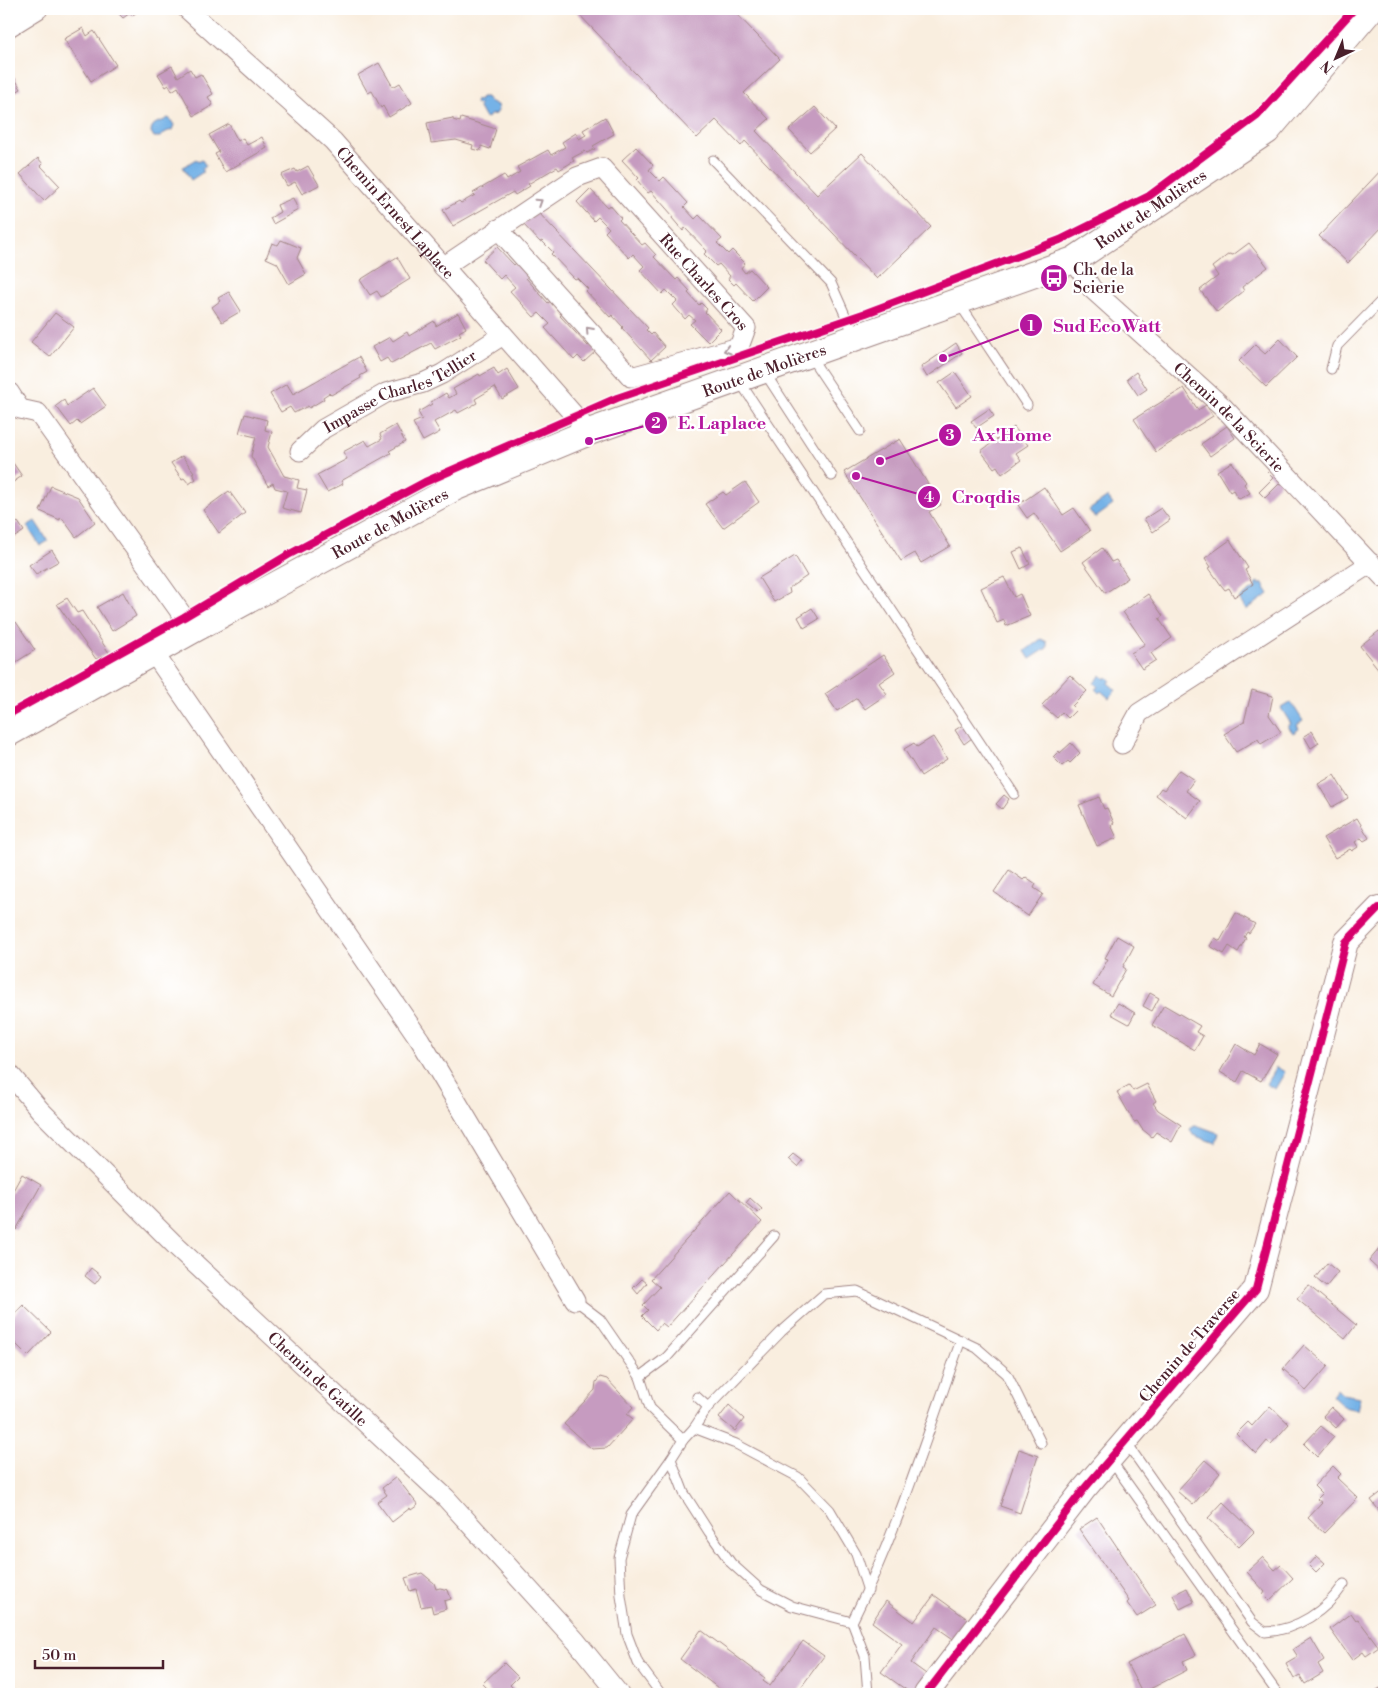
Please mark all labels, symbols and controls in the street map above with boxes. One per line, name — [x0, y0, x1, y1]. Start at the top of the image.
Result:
north arrow — [1310, 32, 1360, 82]
text: N — [1317, 56, 1338, 77]
street label: Chemin Ernest Laplace — [332, 143, 459, 283]
street label: Route de Molières — [1092, 165, 1211, 254]
one-way arrow — [533, 199, 542, 208]
street label: Rue Charles Cros — [655, 230, 752, 335]
place label: Ch. de la Scierie — [1073, 260, 1135, 298]
bus stop icon: Ch. de la Scierie — [1039, 263, 1069, 293]
callout: Sud EcoWatt — [1018, 309, 1171, 342]
text: Sud EcoWatt — [1053, 315, 1161, 338]
text: 1 — [1027, 317, 1035, 336]
one-way arrow — [586, 327, 595, 336]
street label: Route de Molières — [700, 340, 829, 402]
one-way arrow — [722, 344, 731, 355]
street label: Impasse Charles Tellier — [320, 346, 481, 438]
street label: Chemin de la Scierie — [1169, 358, 1288, 477]
callout: E. Laplace — [643, 406, 777, 439]
text: E. Laplace — [678, 412, 767, 435]
text: 2 — [651, 414, 661, 433]
callout: Ax'Home — [937, 418, 1061, 451]
text: Ax'Home — [971, 424, 1052, 447]
text: 3 — [945, 426, 955, 445]
callout: Croqdis — [917, 480, 1030, 513]
street label: Route de Molières — [329, 484, 452, 564]
text: Croqdis — [952, 486, 1020, 509]
text: 4 — [924, 488, 934, 507]
street label: Chemin de Traverse — [1135, 1285, 1245, 1407]
street label: Chemin de Gatille — [263, 1328, 372, 1431]
scale bar — [35, 1638, 162, 1670]
text: 50 m — [42, 1646, 76, 1665]

